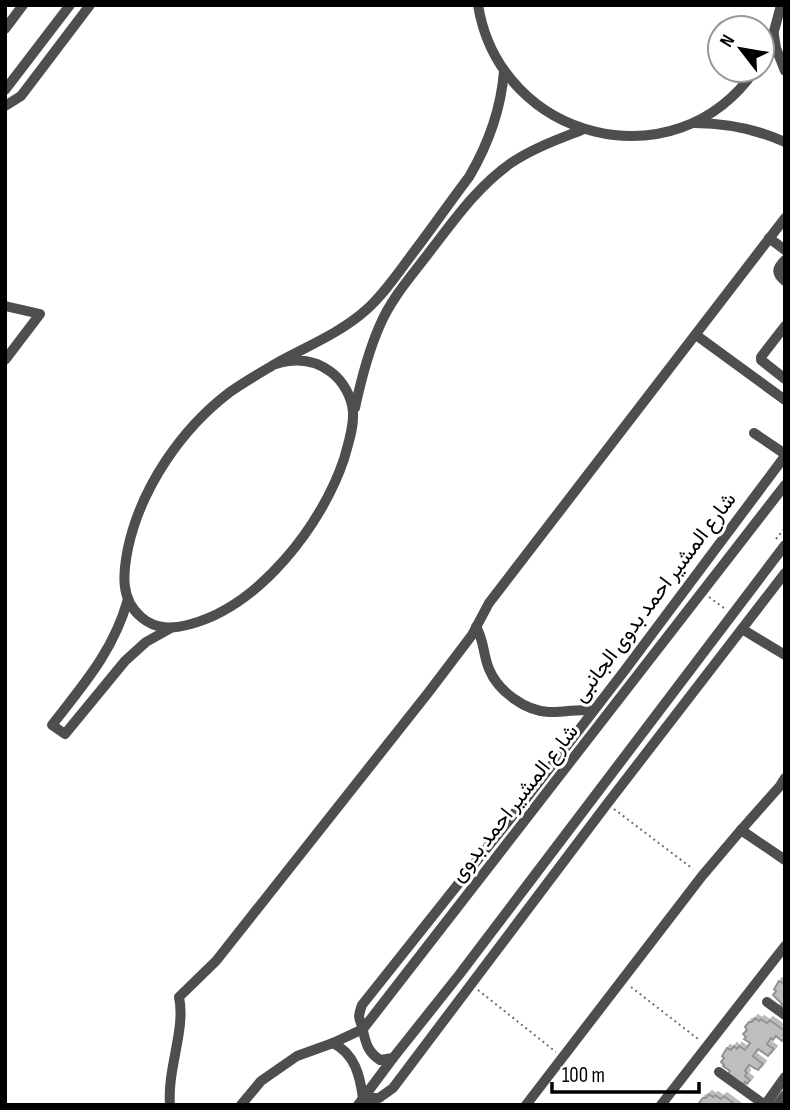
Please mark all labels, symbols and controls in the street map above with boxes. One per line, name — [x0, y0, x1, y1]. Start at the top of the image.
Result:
north arrow — [706, 14, 776, 84]
text: N — [715, 31, 740, 51]
street label: شارع المشير احمد بدوى الجانبى — [567, 488, 742, 708]
street label: شارع المشير احمد بدوى — [445, 720, 584, 888]
scale bar — [552, 1050, 699, 1094]
text: 100 m — [562, 1063, 605, 1088]

